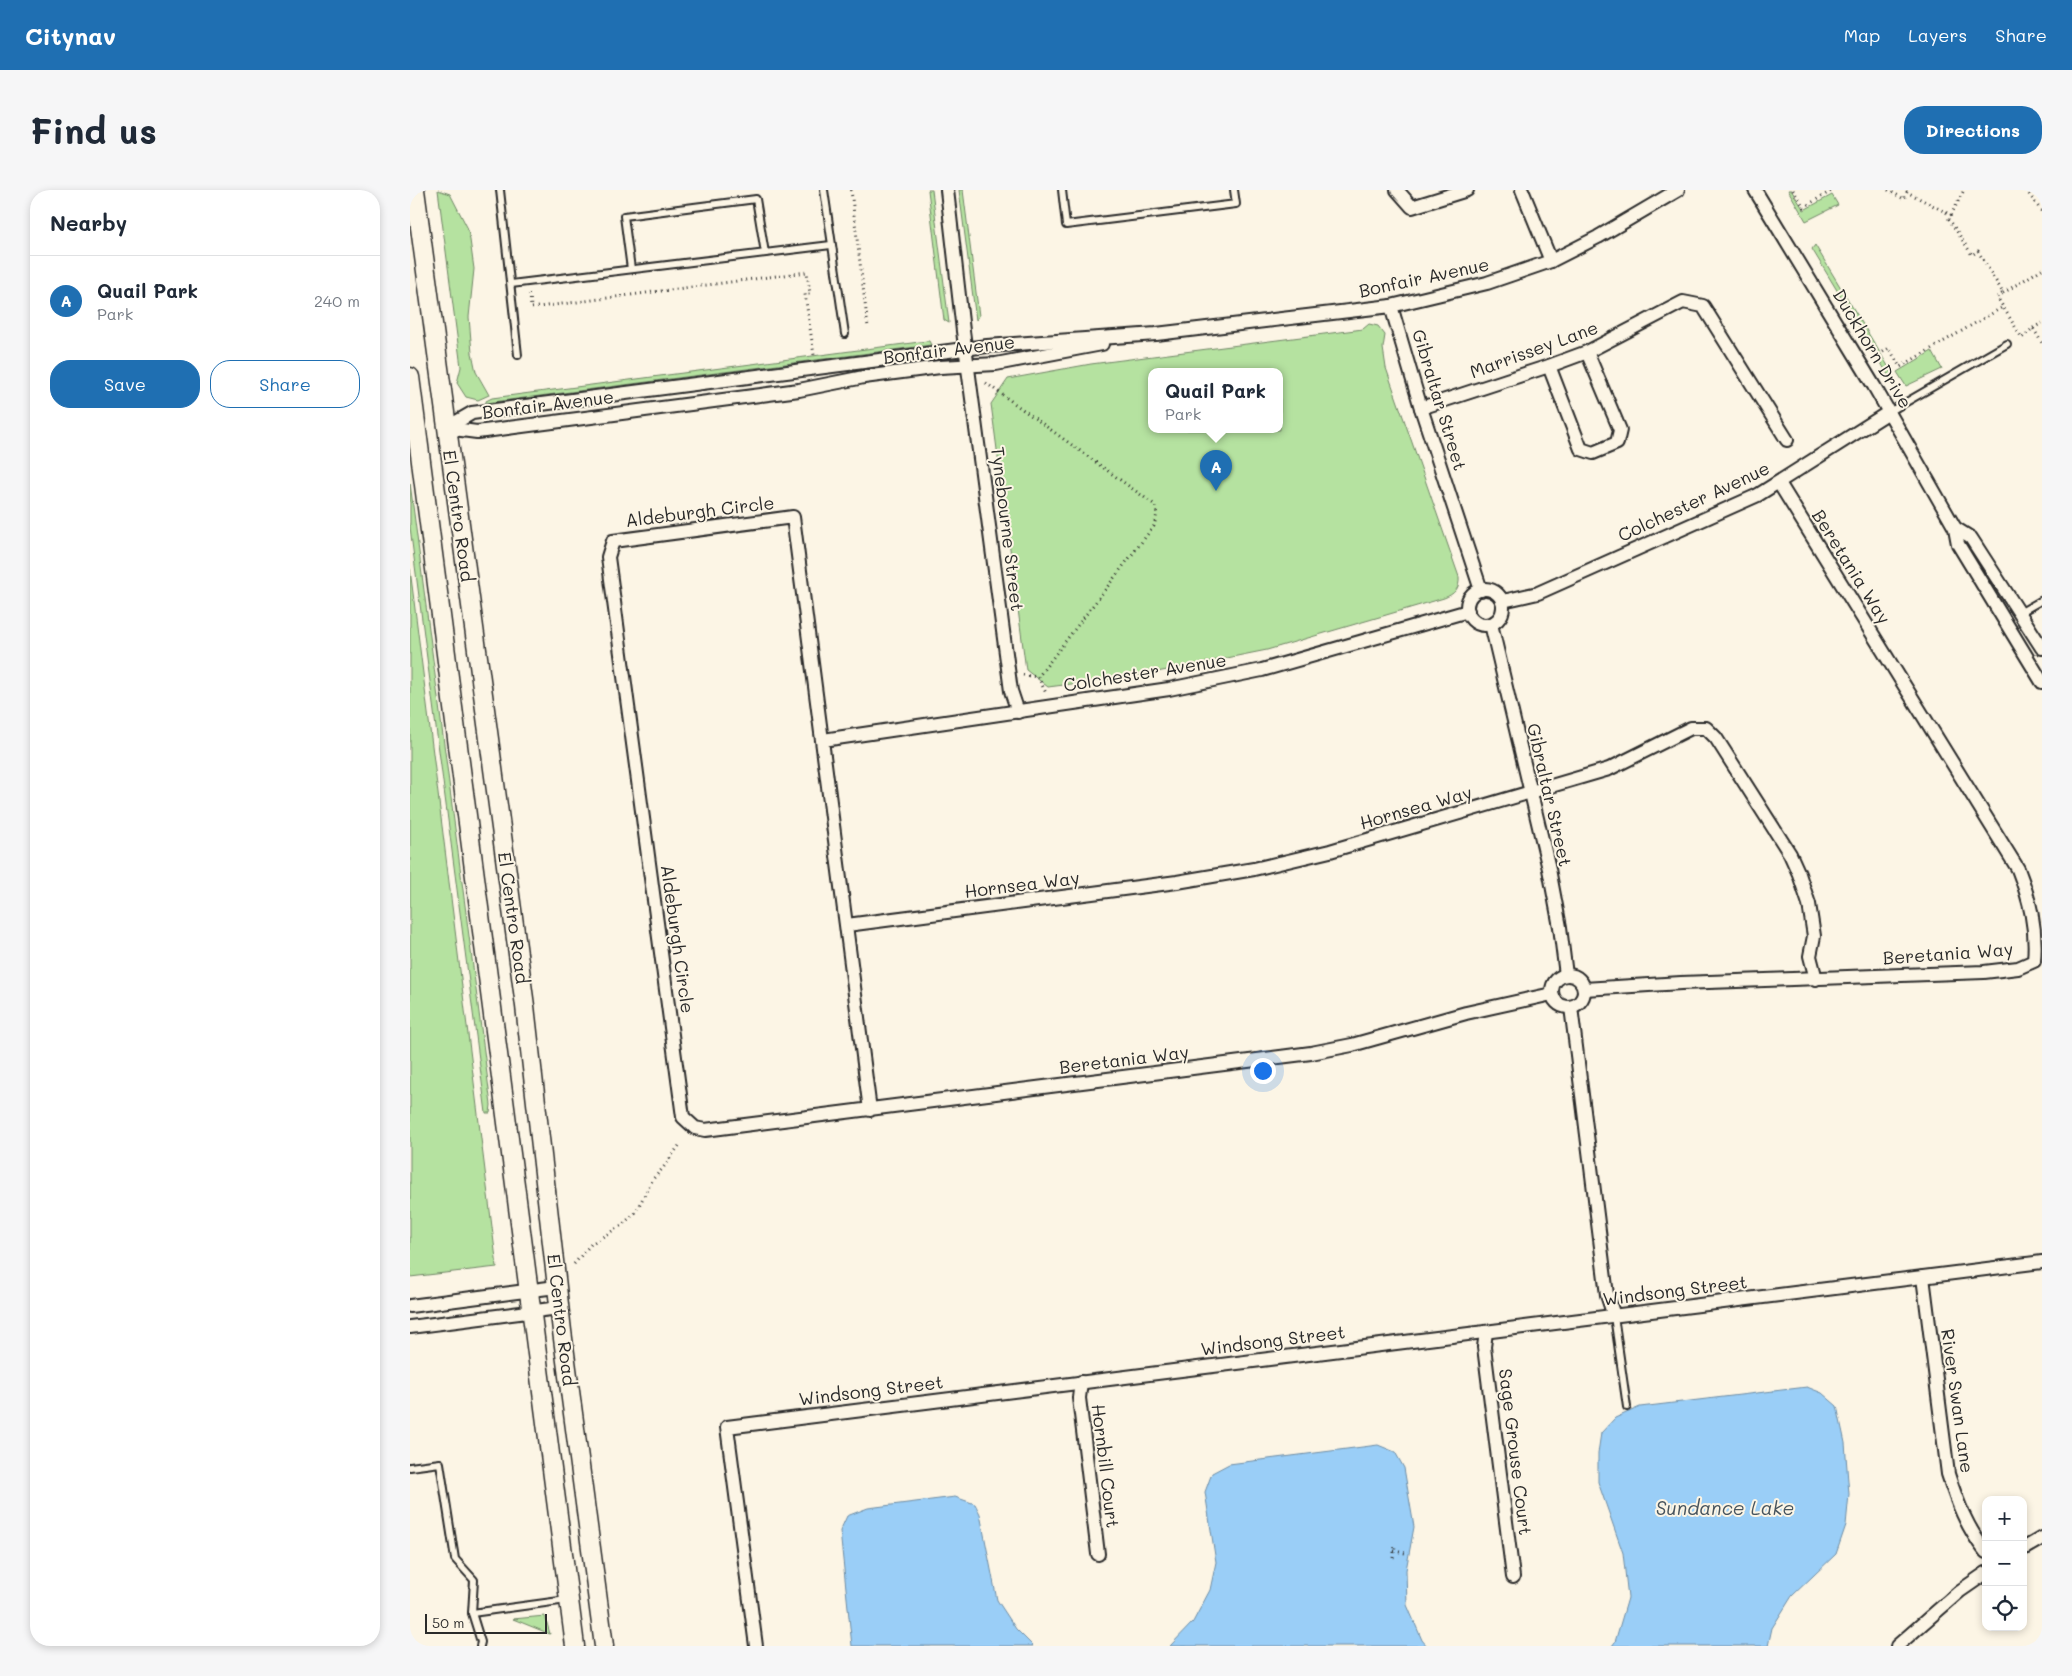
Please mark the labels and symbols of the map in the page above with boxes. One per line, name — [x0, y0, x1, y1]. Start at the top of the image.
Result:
street label: Bonfair Avenue — [1356, 251, 1491, 303]
street label: Duckhorn Drive — [1828, 284, 1918, 413]
street label: Marrissey Lane — [1466, 315, 1601, 383]
street label: Gibraltar Street — [1407, 326, 1473, 473]
street label: Bonfair Avenue — [882, 329, 1016, 369]
street label: Bonfair Avenue — [481, 384, 615, 424]
street label: Tynebourne Street — [986, 445, 1030, 613]
street label: El Centro Road — [438, 448, 480, 583]
pin: A — [1200, 450, 1232, 491]
street label: Colchester Avenue — [1614, 455, 1773, 547]
street label: Aldeburgh Circle — [624, 490, 776, 532]
street label: Beretania Way — [1807, 505, 1897, 628]
street label: Colchester Avenue — [1062, 647, 1228, 697]
street label: Gibraltar Street — [1522, 721, 1578, 869]
street label: Hornsea Way — [1357, 780, 1475, 835]
street label: El Centro Road — [493, 850, 535, 985]
street label: Aldeburgh Circle — [656, 863, 700, 1015]
street label: Hornsea Way — [963, 865, 1081, 903]
street label: Beretania Way — [1882, 936, 2014, 970]
street label: Beretania Way — [1058, 1039, 1190, 1079]
your location — [1250, 1058, 1276, 1084]
street label: El Centro Road — [542, 1253, 582, 1387]
street label: Windsong Street — [1601, 1269, 1749, 1311]
street label: Windsong Street — [1199, 1319, 1347, 1361]
street label: River Swan Lane — [1936, 1327, 1980, 1475]
street label: Sage Grouse Court — [1494, 1367, 1538, 1536]
street label: Windsong Street — [797, 1369, 945, 1411]
street label: Hornbill Court — [1086, 1403, 1125, 1529]
water label: Sundance Lake — [1656, 1495, 1794, 1520]
scale bar — [425, 1611, 548, 1634]

